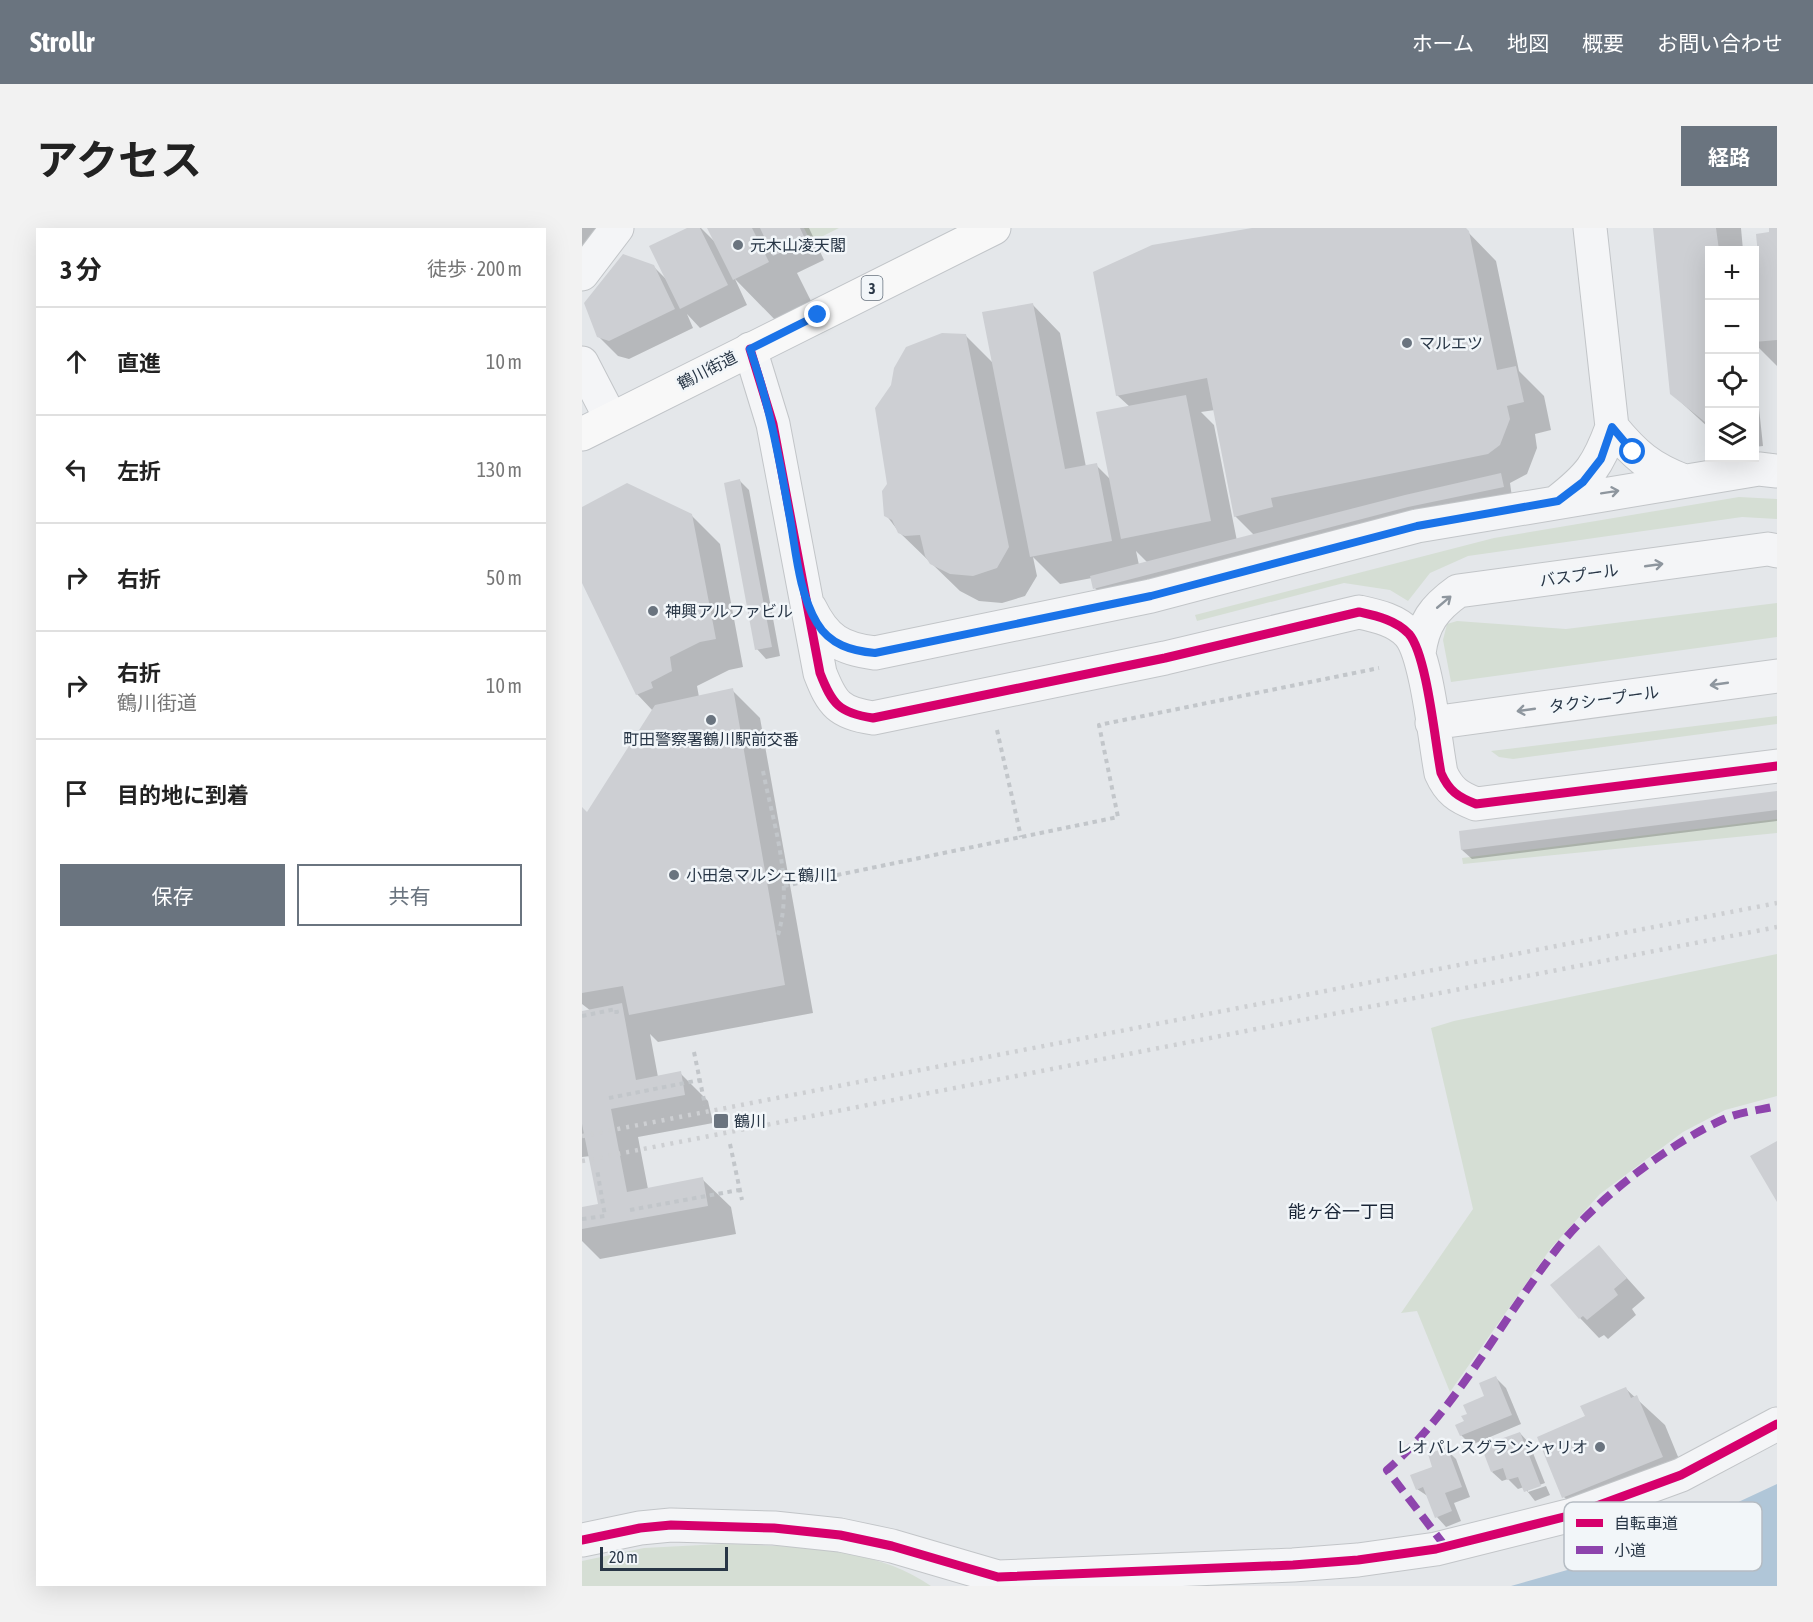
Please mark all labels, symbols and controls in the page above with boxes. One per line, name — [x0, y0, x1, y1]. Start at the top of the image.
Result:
text: Strollr — [30, 26, 94, 58]
text: ホーム — [1412, 31, 1474, 55]
text: 地図 — [1507, 31, 1549, 55]
text: 概要 — [1582, 31, 1624, 55]
text: お問い合わせ — [1657, 31, 1783, 55]
button: 経路 — [1681, 126, 1777, 186]
text: アクセス — [36, 136, 202, 184]
place label: 元木山凌天閣 — [750, 236, 846, 254]
marker: 元木山凌天閣 — [731, 238, 745, 252]
map controls — [1705, 246, 1759, 462]
button: + — [1705, 246, 1759, 300]
text: 3 分 — [60, 255, 102, 285]
text: 徒歩 · 200 m — [427, 257, 522, 280]
road number: 3 — [862, 276, 882, 300]
button: − — [1705, 300, 1759, 354]
route end — [804, 301, 830, 327]
place label: マルエツ — [1419, 334, 1483, 352]
marker: マルエツ — [1400, 336, 1414, 350]
icon: ahead — [60, 345, 93, 378]
street label: 鶴川街道 — [674, 347, 740, 393]
text: 直進 — [117, 350, 161, 376]
text: 10 m — [486, 350, 522, 373]
button: locate — [1705, 354, 1759, 408]
button: layers — [1705, 408, 1759, 462]
route start — [1619, 438, 1645, 464]
icon: left — [60, 453, 93, 486]
text: 左折 — [117, 458, 161, 484]
text: 130 m — [477, 458, 522, 481]
one-way arrow — [1600, 487, 1619, 498]
one-way arrow — [1643, 559, 1663, 570]
icon: right — [60, 561, 93, 594]
street label: バスプール — [1538, 561, 1620, 589]
text: 右折 — [117, 566, 161, 592]
text: 50 m — [486, 566, 522, 589]
one-way arrow — [1436, 596, 1452, 609]
place label: 神興アルファビル — [665, 602, 793, 620]
marker: 神興アルファビル — [646, 604, 660, 618]
text: 右折 — [117, 660, 161, 686]
icon: right — [60, 669, 93, 702]
text: 10 m — [486, 674, 522, 697]
one-way arrow — [1710, 679, 1729, 690]
street label: タクシープール — [1548, 682, 1660, 716]
text: 鶴川街道 — [117, 691, 197, 714]
one-way arrow — [1516, 705, 1536, 716]
marker: 町田警察署鶴川駅前交番 — [704, 713, 718, 727]
place label: 町田警察署鶴川駅前交番 — [623, 730, 799, 748]
icon: arrive — [60, 777, 93, 810]
text: 目的地に到着 — [117, 782, 249, 808]
button: 保存 — [60, 864, 285, 926]
button: 共有 — [297, 864, 522, 926]
place label: 小田急マルシェ鶴川1 — [686, 866, 838, 884]
marker: 小田急マルシェ鶴川1 — [667, 868, 681, 882]
marker: 鶴川 — [712, 1112, 730, 1130]
place label: 鶴川 — [734, 1112, 766, 1130]
district label: 能ヶ谷一丁目 — [1288, 1201, 1396, 1222]
place label: レオパレスグランシャリオ — [1396, 1438, 1588, 1456]
marker: レオパレスグランシャリオ — [1593, 1440, 1607, 1454]
legend — [1564, 1502, 1762, 1571]
text: 自転車道 — [1614, 1514, 1678, 1532]
text: 小道 — [1614, 1541, 1646, 1559]
scale bar — [600, 1544, 728, 1572]
text: 20 m — [609, 1548, 638, 1566]

